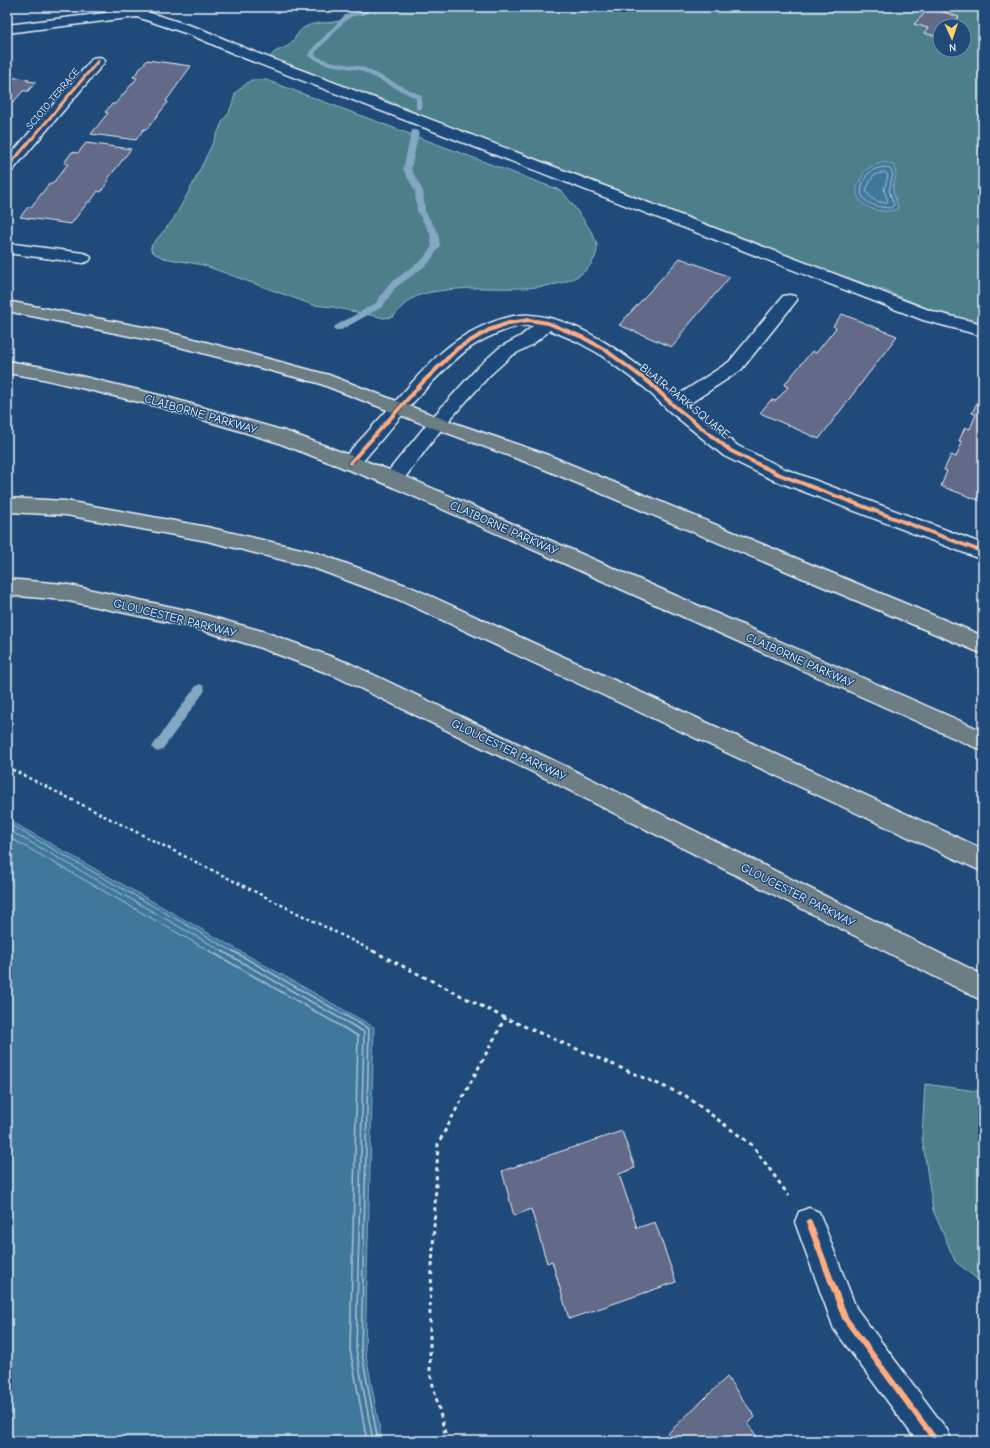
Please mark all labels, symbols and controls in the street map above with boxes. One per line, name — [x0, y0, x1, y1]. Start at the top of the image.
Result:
north arrow — [932, 18, 972, 58]
text: N — [949, 41, 956, 54]
street label: SCIOTO TERRACE — [24, 66, 82, 132]
street label: BLAIR PARK SQUARE — [637, 360, 733, 442]
street label: CLAIBORNE PARKWAY — [143, 391, 260, 437]
street label: CLAIBORNE PARKWAY — [448, 498, 561, 558]
street label: GLOUCESTER PARKWAY — [112, 596, 239, 640]
street label: CLAIBORNE PARKWAY — [744, 630, 857, 690]
street label: GLOUCESTER PARKWAY — [449, 716, 570, 784]
street label: GLOUCESTER PARKWAY — [739, 860, 858, 930]

